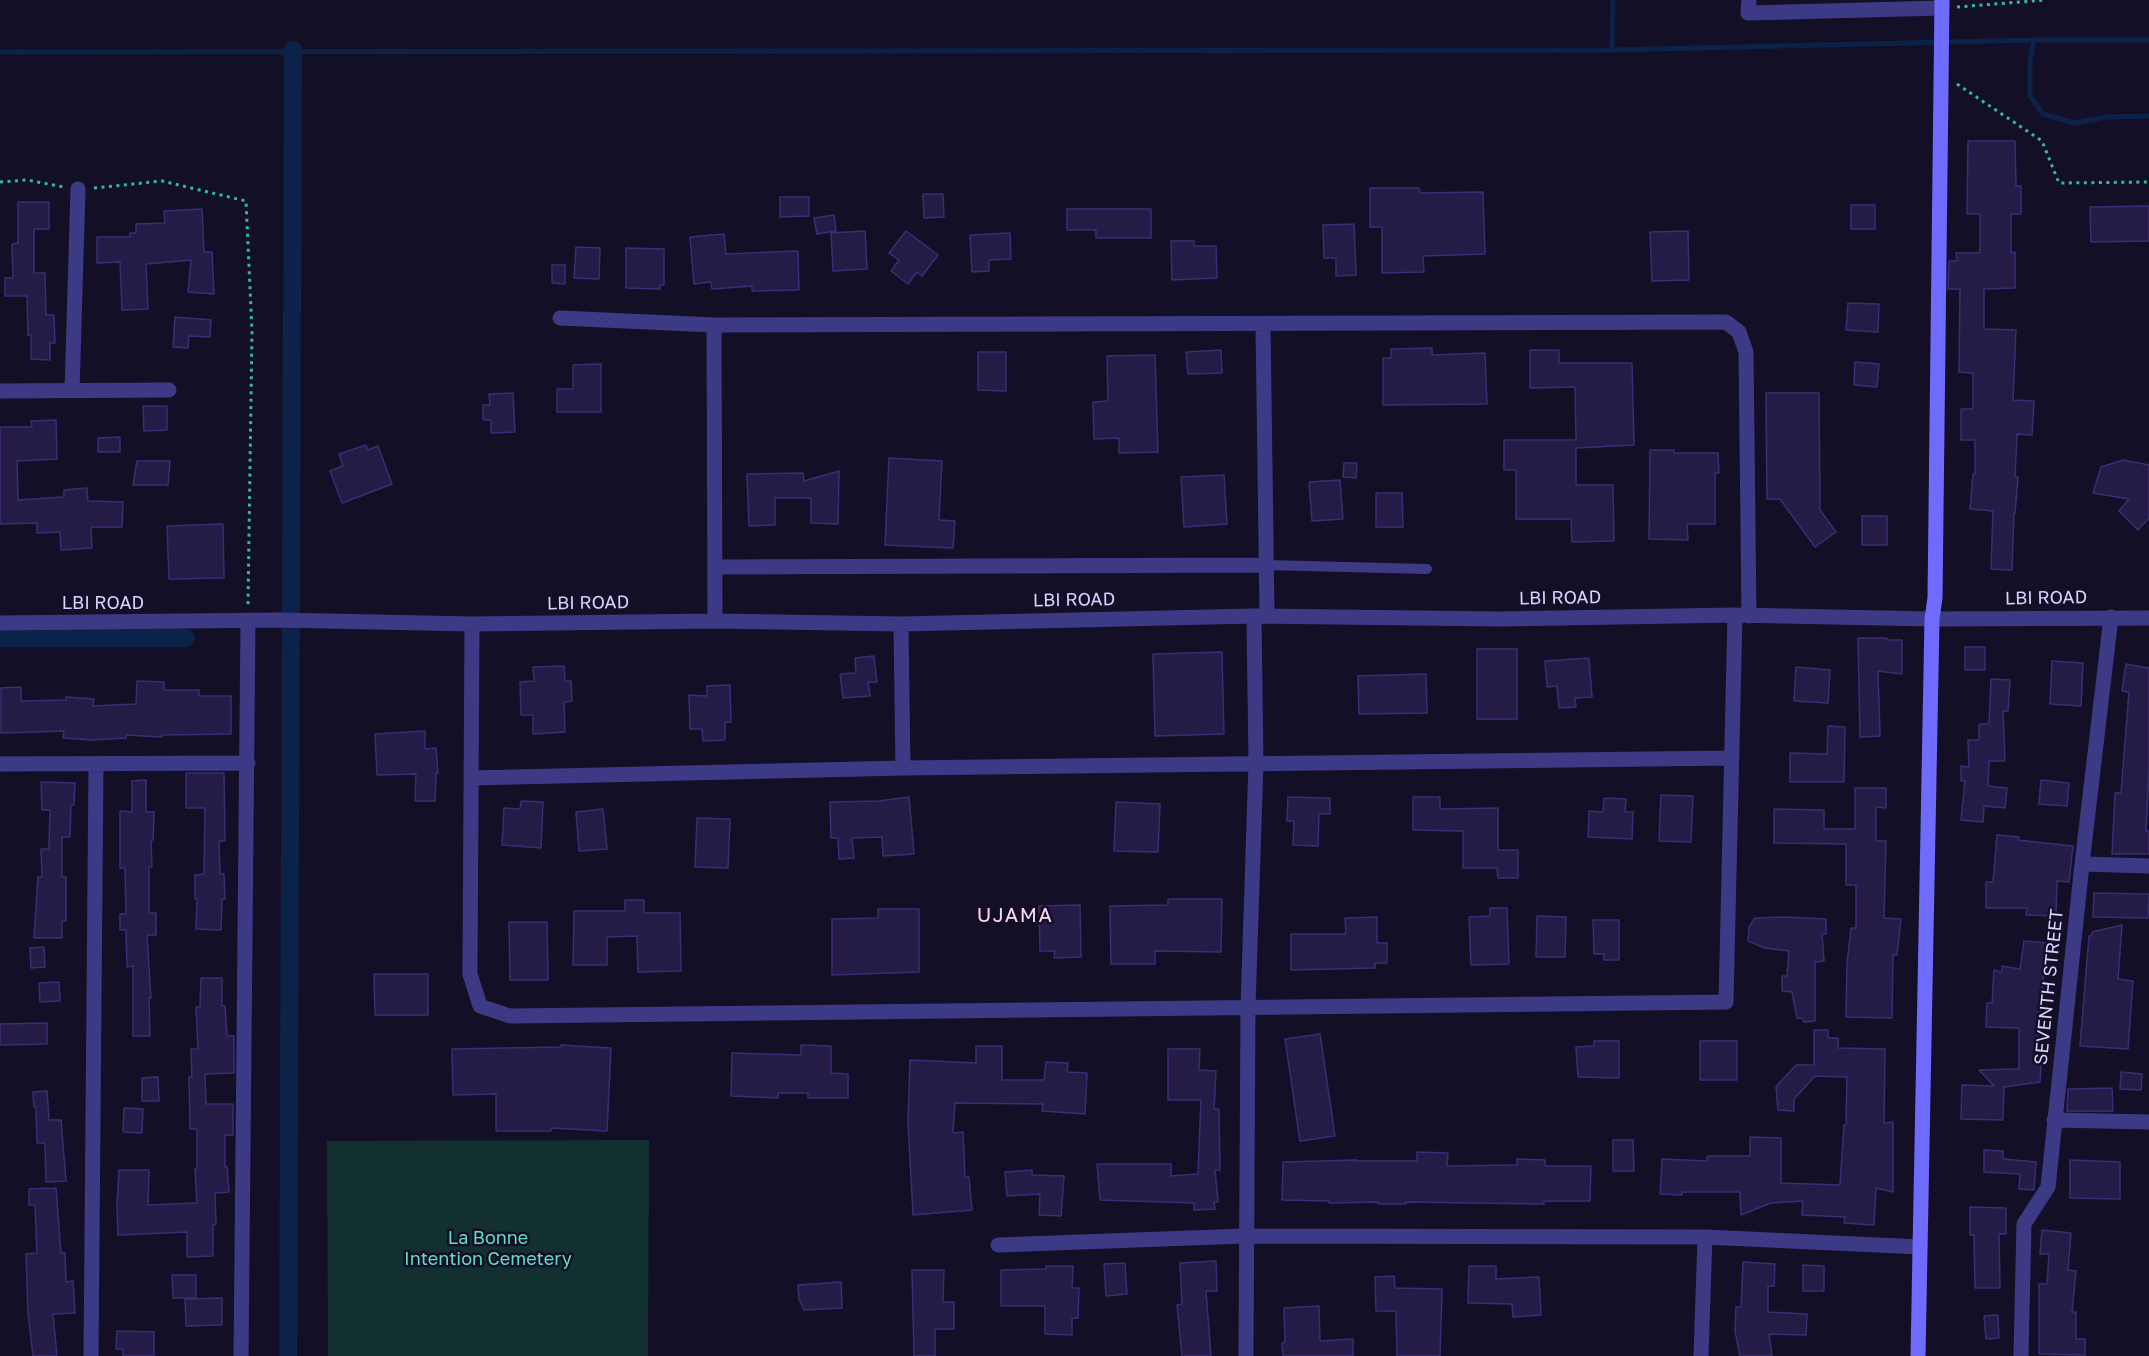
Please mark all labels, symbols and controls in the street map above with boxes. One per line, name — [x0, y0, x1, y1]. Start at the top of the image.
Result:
street label: LBI ROAD — [1519, 586, 1601, 610]
street label: LBI ROAD — [2005, 586, 2087, 610]
street label: LBI ROAD — [1033, 588, 1115, 612]
street label: LBI ROAD — [547, 591, 629, 615]
street label: LBI ROAD — [62, 592, 144, 614]
district label: UJAMA — [977, 904, 1053, 928]
street label: SEVENTH STREET — [2030, 908, 2068, 1066]
park label: La Bonne Intention Cemetery — [404, 1227, 572, 1270]

